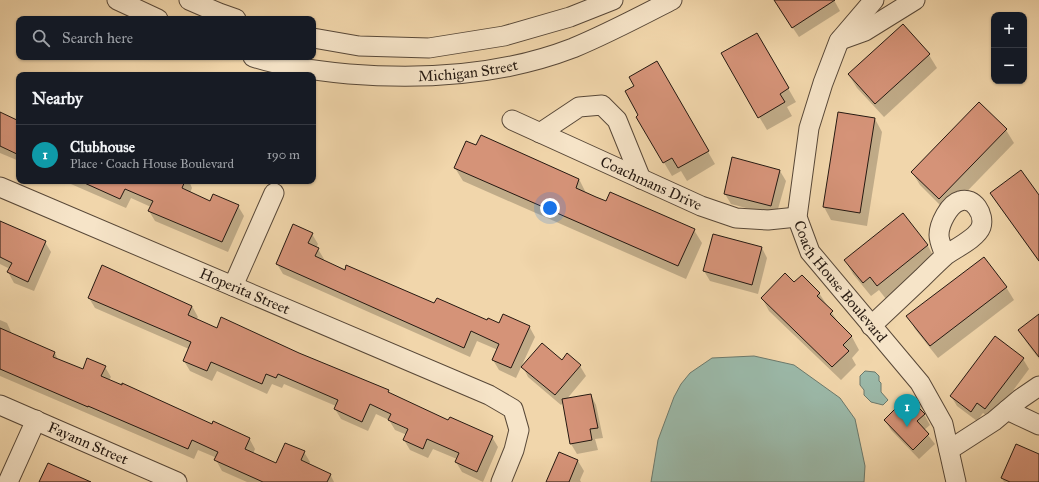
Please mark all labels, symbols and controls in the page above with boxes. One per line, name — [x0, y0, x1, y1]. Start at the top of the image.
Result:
map controls — [991, 12, 1027, 84]
button: + — [991, 12, 1027, 48]
search box — [16, 16, 316, 60]
icon: search — [30, 27, 52, 49]
text: Search here — [62, 29, 133, 47]
button: − — [991, 48, 1027, 84]
street label: Michigan Street — [418, 56, 520, 85]
text: Nearby — [32, 88, 83, 109]
text: Clubhouse — [70, 138, 135, 156]
text: 1 — [42, 147, 48, 163]
text: 190 m — [267, 147, 300, 163]
street label: Coachmans Drive — [598, 153, 705, 214]
text: Place · Coach House Boulevard — [70, 156, 234, 172]
your location — [540, 198, 560, 218]
street label: Coach House Boulevard — [790, 218, 891, 346]
street label: Hoperita Street — [197, 264, 293, 318]
pin: 1 — [894, 394, 920, 427]
street label: Fayann Street — [45, 418, 132, 469]

